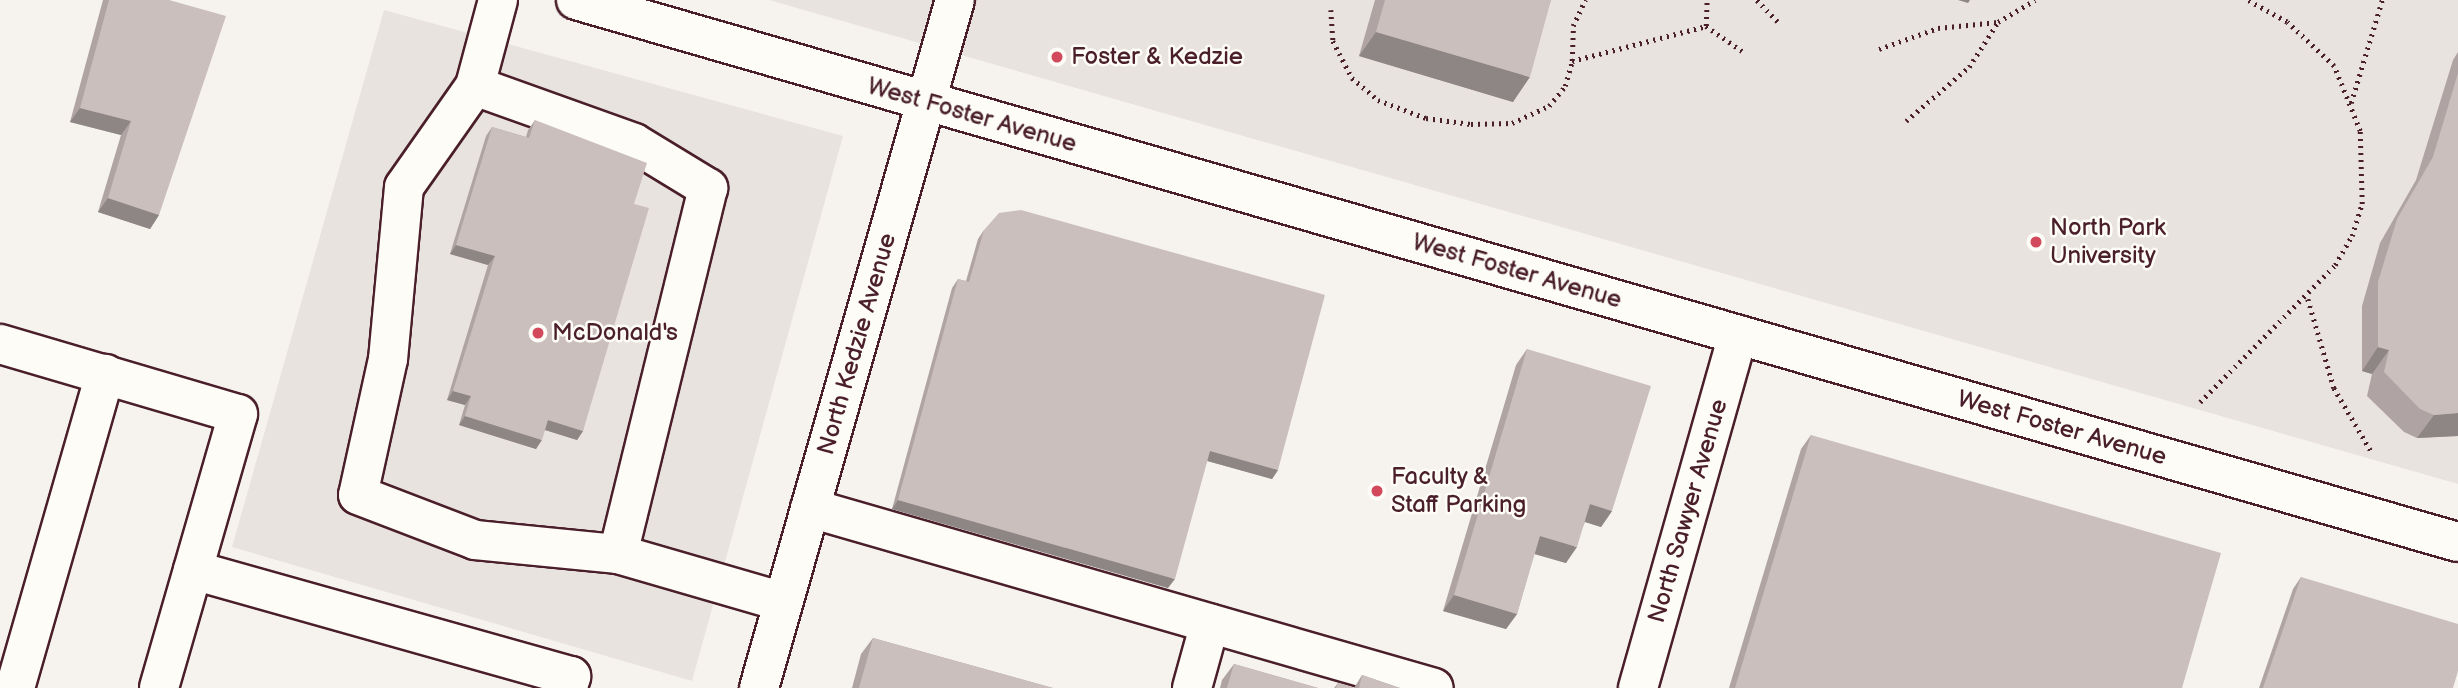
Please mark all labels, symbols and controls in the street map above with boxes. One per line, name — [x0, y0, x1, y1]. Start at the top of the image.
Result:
place label: Foster & Kedzie — [1071, 43, 1243, 71]
marker: Foster & Kedzie — [1049, 49, 1065, 65]
street label: West Foster Avenue — [864, 71, 1080, 159]
place label: North Park University — [2050, 214, 2166, 270]
street label: West Foster Avenue — [1409, 227, 1625, 315]
street label: North Kedzie Avenue — [812, 230, 902, 458]
marker: North Park University — [2028, 234, 2044, 250]
place label: McDonald's — [552, 319, 678, 347]
marker: McDonald's — [530, 325, 546, 341]
street label: West Foster Avenue — [1954, 384, 2170, 472]
street label: North Sawyer Avenue — [1642, 396, 1734, 626]
place label: Faculty & Staff Parking — [1391, 463, 1526, 519]
marker: Faculty & Staff Parking — [1369, 483, 1385, 499]

